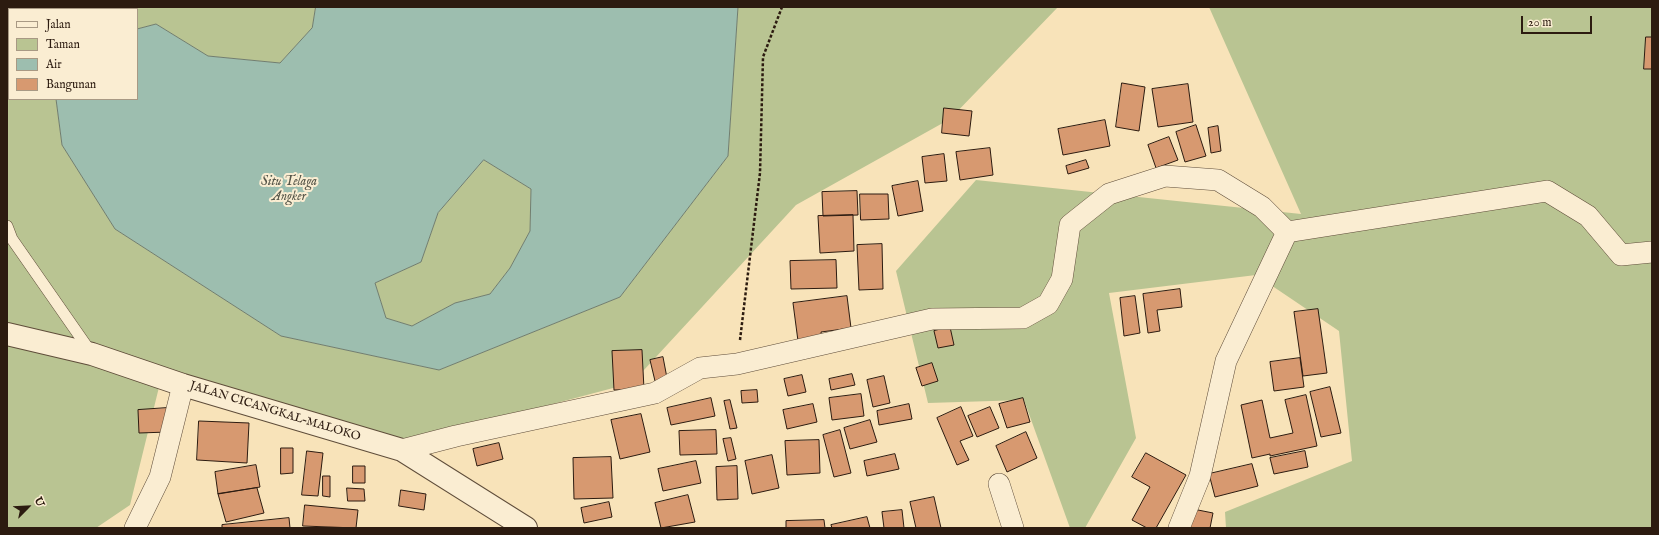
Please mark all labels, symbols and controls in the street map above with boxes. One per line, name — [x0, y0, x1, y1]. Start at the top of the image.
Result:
legend — [8, 8, 138, 100]
scale bar — [1523, 8, 1594, 34]
text: 20 m — [1528, 15, 1551, 30]
text: Jalan — [46, 17, 71, 32]
text: Taman — [46, 37, 80, 52]
text: Air — [46, 57, 62, 72]
text: Bangunan — [46, 77, 96, 92]
water label: Situ Telaga Angker — [261, 174, 317, 205]
street label: JALAN CICANGKAL–MALOKO — [188, 379, 362, 445]
north arrow — [8, 487, 48, 527]
text: U — [31, 495, 47, 509]

